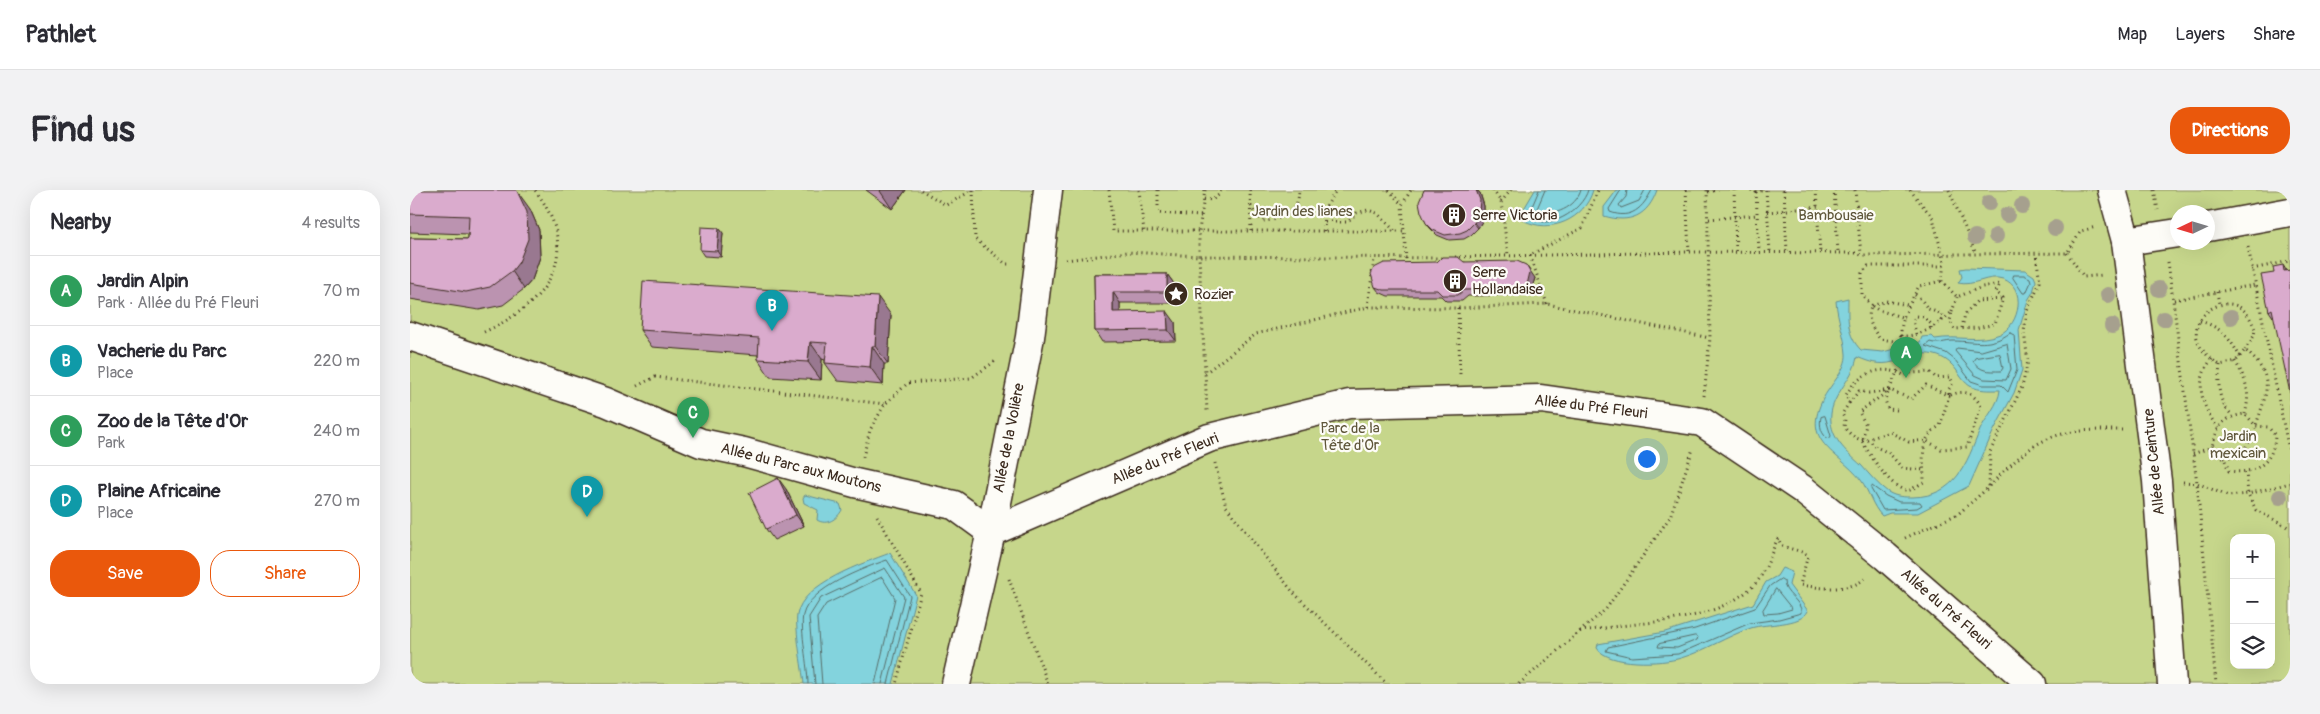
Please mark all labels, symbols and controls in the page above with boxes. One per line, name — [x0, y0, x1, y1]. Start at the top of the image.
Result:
text: Pathlet — [25, 20, 96, 49]
text: Map — [2118, 23, 2147, 46]
text: Layers — [2175, 23, 2225, 46]
text: Share — [2253, 23, 2295, 46]
button: Directions — [2170, 107, 2290, 154]
text: Find us — [30, 108, 135, 152]
park label: Jardin des lianes — [1251, 202, 1353, 221]
building icon: Serre Victoria — [1441, 202, 1467, 228]
north arrow — [2170, 205, 2215, 250]
place label: Serre Victoria — [1472, 206, 1558, 225]
park label: Bambousaie — [1798, 206, 1874, 225]
text: Nearby — [50, 209, 111, 236]
text: 4 results — [302, 213, 360, 233]
place label: Serre Hollandaise — [1472, 263, 1543, 299]
building icon: Serre Hollandaise — [1442, 268, 1468, 294]
text: Jardin Alpin — [97, 269, 189, 293]
text: A — [61, 281, 71, 301]
text: 70 m — [323, 281, 360, 301]
place icon: Rozier — [1163, 281, 1189, 307]
place label: Rozier — [1194, 285, 1235, 304]
pin: B — [756, 290, 788, 331]
text: Park · Allée du Pré Fleuri — [97, 293, 259, 313]
pin: A — [1890, 337, 1922, 378]
text: Vacherie du Parc — [97, 339, 227, 363]
text: B — [61, 351, 71, 371]
text: 220 m — [314, 351, 360, 371]
text: Place — [97, 363, 133, 383]
street label: Allée de la Volière — [989, 381, 1029, 494]
street label: Allée du Pré Fleuri — [1533, 391, 1649, 423]
pin: C — [677, 397, 709, 438]
street label: Allée de Ceinture — [2139, 407, 2169, 516]
text: Zoo de la Tête d'Or — [97, 409, 248, 433]
park label: Parc de la Tête d'Or — [1320, 419, 1380, 455]
text: C — [61, 421, 71, 441]
text: 240 m — [313, 421, 360, 441]
park label: Jardin mexicain — [2210, 427, 2266, 463]
street label: Allée du Pré Fleuri — [1109, 429, 1222, 489]
text: Park — [97, 433, 125, 453]
street label: Allée du Parc aux Moutons — [719, 439, 884, 497]
your location — [1634, 446, 1660, 472]
pin: D — [571, 476, 603, 517]
text: Plaine Africaine — [97, 479, 220, 503]
text: D — [61, 491, 71, 511]
text: 270 m — [314, 491, 360, 511]
text: Place — [97, 503, 133, 523]
map controls — [2230, 534, 2275, 669]
button: + — [2230, 534, 2275, 579]
button: Save — [50, 550, 200, 597]
button: Share — [210, 550, 360, 597]
street label: Allée du Pré Fleuri — [1897, 565, 1995, 654]
button: − — [2230, 579, 2275, 624]
button: layers — [2230, 624, 2275, 669]

